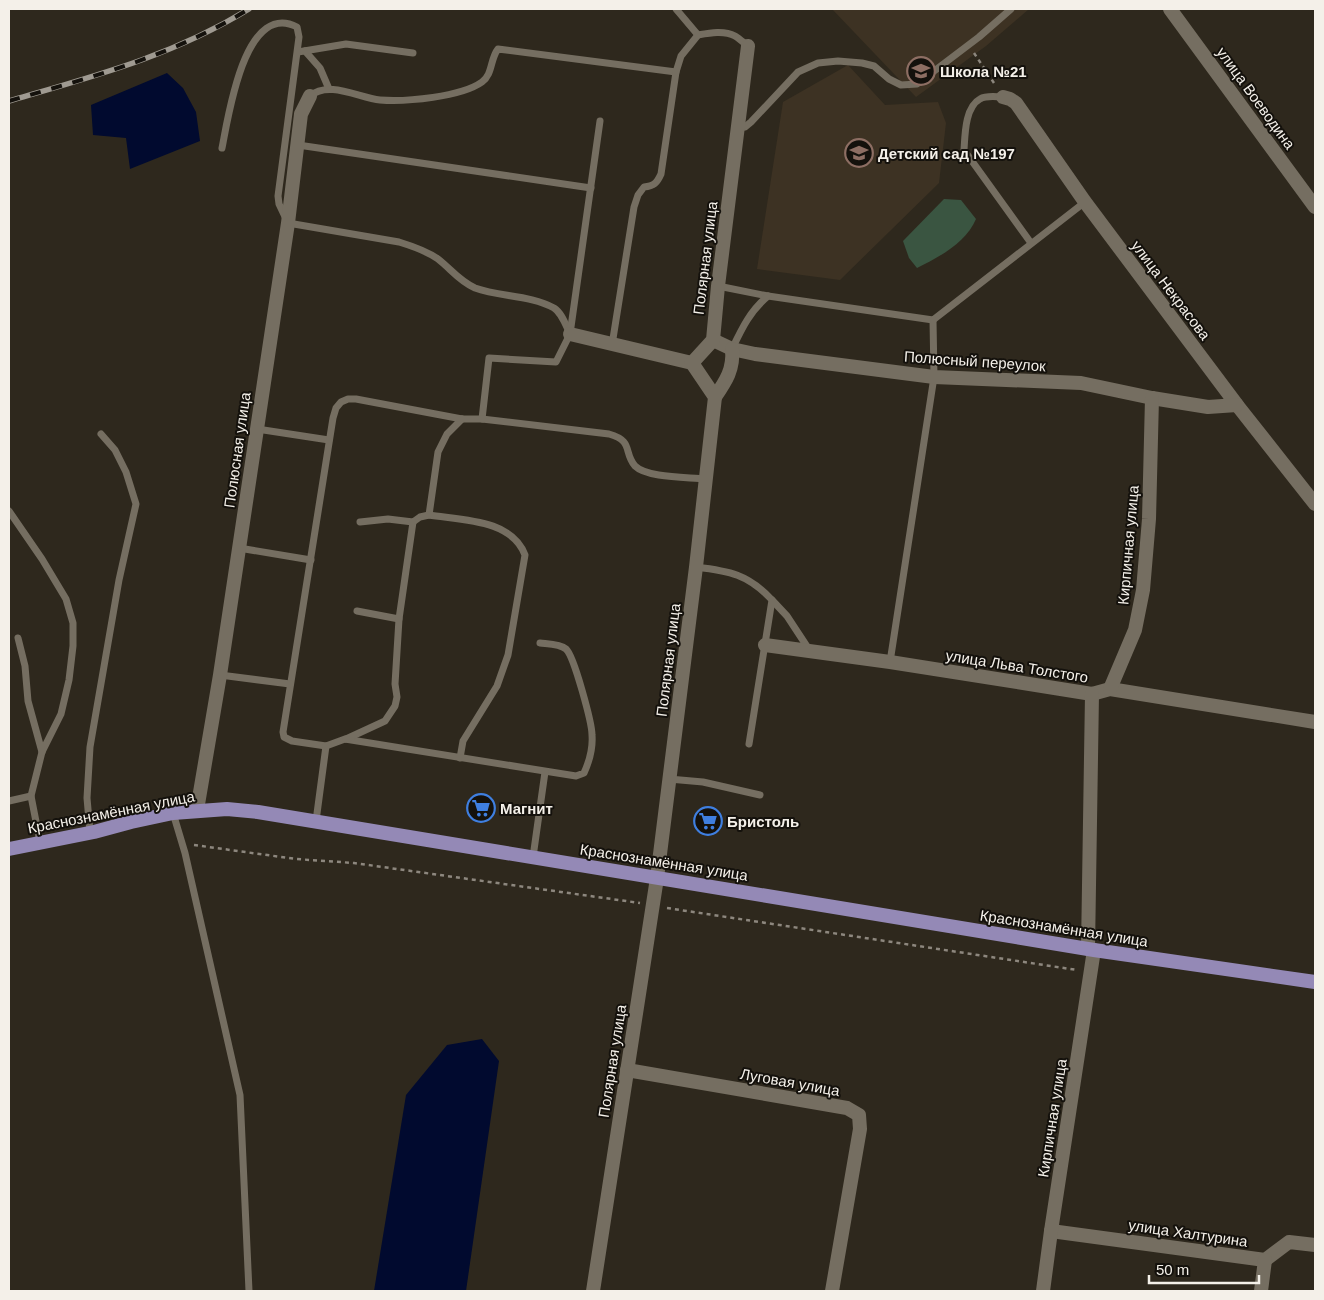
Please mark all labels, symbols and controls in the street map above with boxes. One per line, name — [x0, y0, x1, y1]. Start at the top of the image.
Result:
street label: улица Воеводина — [1213, 44, 1299, 153]
school or university icon: Школа №21 — [906, 56, 936, 86]
place label: Школа №21 — [940, 63, 1027, 80]
school or university icon: Детский сад №197 — [844, 138, 874, 168]
place label: Детский сад №197 — [878, 145, 1015, 162]
street label: Полярная улица — [690, 200, 720, 316]
street label: улица Некрасова — [1128, 237, 1214, 344]
street label: Полюсный переулок — [904, 348, 1047, 374]
street label: Полюсная улица — [220, 391, 254, 509]
street label: Кирпичная улица — [1114, 484, 1142, 605]
street label: Полярная улица — [653, 602, 683, 718]
street label: улица Льва Толстого — [944, 646, 1090, 686]
street label: Краснознамённая улица — [26, 787, 197, 837]
supermarket icon: Магнит — [466, 793, 496, 823]
place label: Магнит — [500, 800, 553, 817]
supermarket icon: Бристоль — [693, 806, 723, 836]
place label: Бристоль — [727, 813, 799, 830]
street label: Краснознамённая улица — [579, 840, 750, 884]
street label: Краснознамённая улица — [979, 906, 1150, 950]
street label: Полярная улица — [595, 1003, 629, 1119]
street label: Кирпичная улица — [1034, 1057, 1070, 1179]
street label: Луговая улица — [739, 1065, 842, 1099]
street label: улица Халтурина — [1127, 1216, 1249, 1250]
scale bar — [1149, 1252, 1259, 1284]
text: 50 m — [1156, 1261, 1189, 1278]

